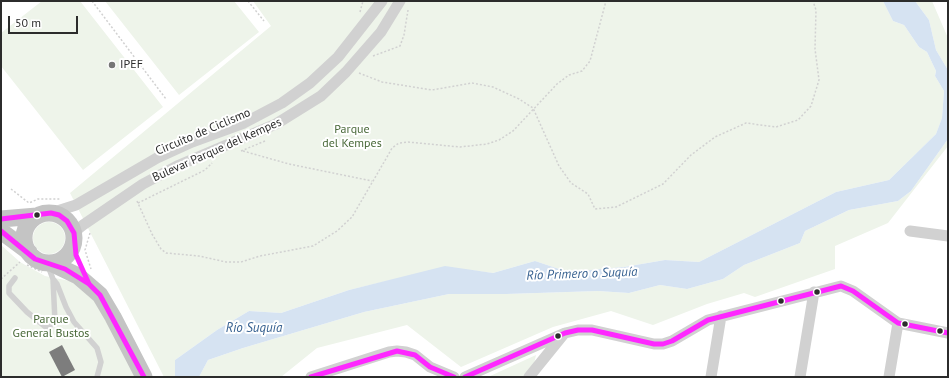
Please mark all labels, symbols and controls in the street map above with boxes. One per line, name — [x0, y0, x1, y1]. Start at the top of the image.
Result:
scale bar — [10, 8, 80, 34]
text: 50 m — [15, 15, 41, 30]
place label: IPEF — [120, 58, 143, 72]
marker: IPEF — [107, 60, 117, 70]
street label: Circuito de Ciclismo — [153, 105, 253, 159]
street label: Bulevar Parque del Kempes — [150, 115, 284, 185]
park label: Parque del Kempes — [322, 123, 382, 151]
unlabelled marker — [32, 210, 42, 220]
water label: Río Primero o Suquía — [526, 264, 638, 284]
unlabelled marker — [812, 287, 822, 297]
unlabelled marker — [776, 296, 786, 306]
park label: Parque General Bustos — [13, 313, 89, 341]
unlabelled marker — [900, 319, 910, 329]
water label: Río Suquía — [226, 320, 282, 336]
unlabelled marker — [935, 326, 945, 336]
unlabelled marker — [553, 331, 563, 341]

